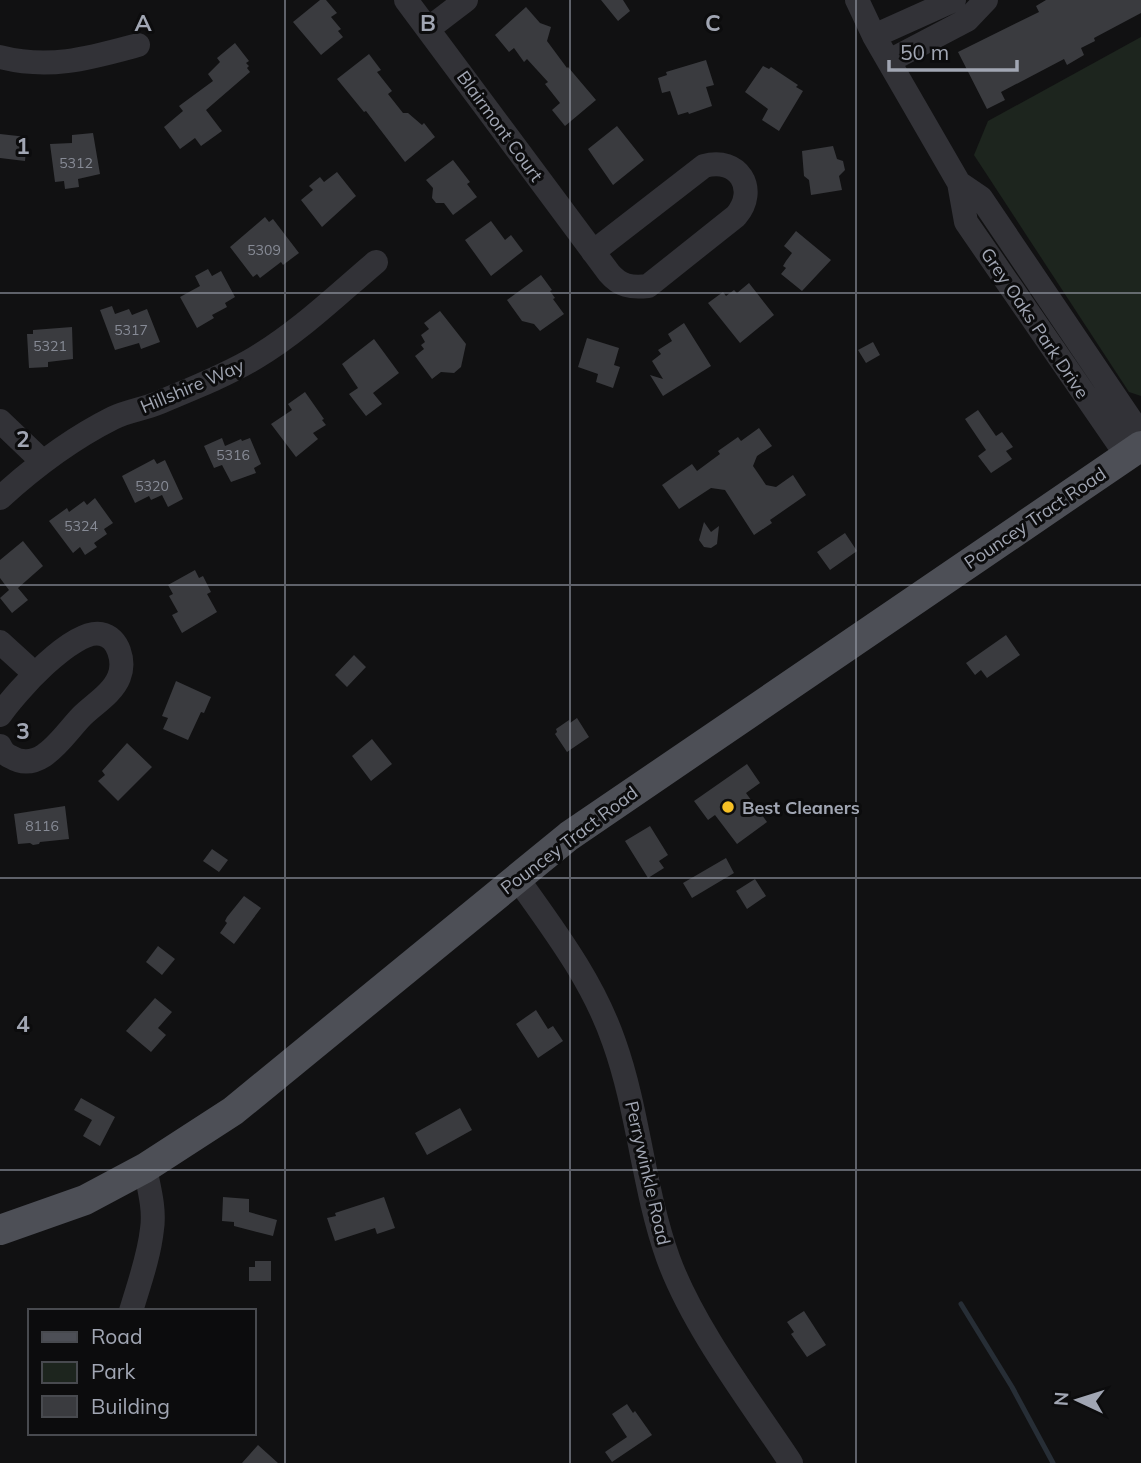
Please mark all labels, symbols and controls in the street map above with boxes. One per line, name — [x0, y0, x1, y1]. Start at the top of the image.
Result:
text: A — [134, 8, 152, 37]
text: B — [420, 8, 436, 37]
text: C — [705, 8, 721, 37]
scale bar — [889, 28, 1017, 72]
text: 50 m — [900, 39, 949, 65]
street label: Blairmont Court — [452, 66, 548, 186]
text: 1 — [16, 131, 30, 160]
house number: 5312 — [59, 154, 93, 172]
house number: 5309 — [247, 241, 281, 259]
street label: Grey Oaks Park Drive — [976, 243, 1094, 403]
house number: 5317 — [114, 321, 148, 339]
house number: 5321 — [33, 337, 67, 355]
street label: Hillshire Way — [137, 354, 248, 418]
text: 2 — [16, 424, 30, 453]
house number: 5316 — [216, 446, 250, 464]
street label: Pouncey Tract Road — [960, 462, 1110, 574]
house number: 5320 — [135, 477, 169, 495]
house number: 5324 — [64, 517, 98, 535]
text: 3 — [16, 716, 30, 745]
street label: Pouncey Tract Road — [496, 781, 642, 899]
place label: Best Cleaners — [742, 796, 860, 819]
marker: Best Cleaners — [720, 799, 736, 815]
house number: 8116 — [25, 817, 59, 835]
text: 4 — [16, 1009, 30, 1038]
street label: Perrywinkle Road — [620, 1099, 676, 1247]
legend — [28, 1309, 256, 1435]
text: Road — [91, 1323, 142, 1349]
text: Park — [91, 1358, 135, 1384]
north arrow — [1043, 1365, 1113, 1435]
text: N — [1049, 1391, 1074, 1407]
text: Building — [91, 1393, 170, 1419]

